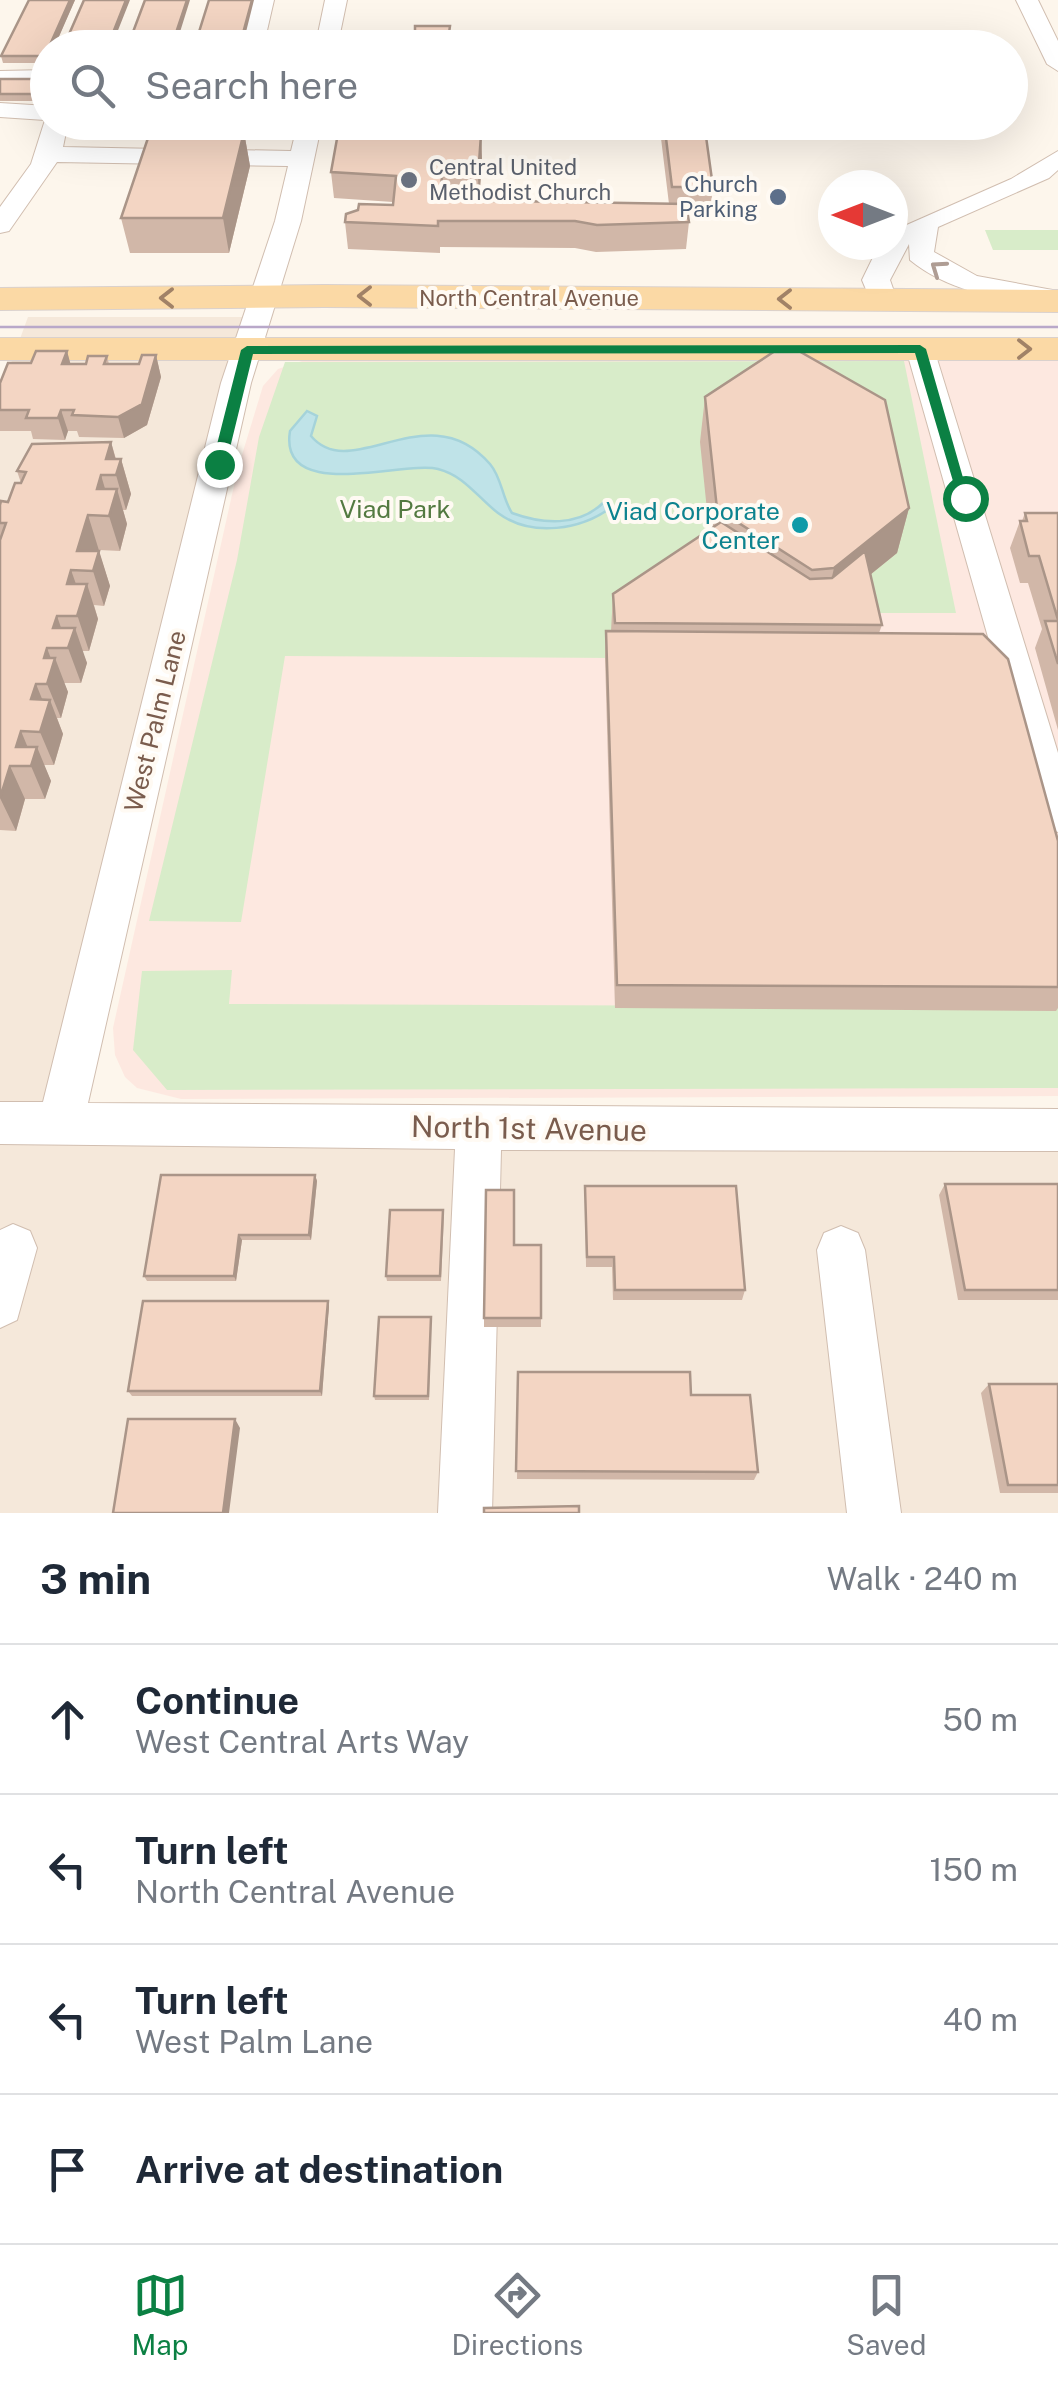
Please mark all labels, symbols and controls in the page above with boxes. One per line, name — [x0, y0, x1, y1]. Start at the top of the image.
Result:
search box — [30, 30, 1028, 140]
icon: search — [65, 58, 120, 113]
text: Search here — [145, 63, 358, 108]
place label: Central United Methodist Church — [429, 154, 611, 205]
marker: Central United Methodist Church — [398, 169, 420, 191]
north arrow — [818, 170, 908, 260]
place label: Church Parking — [679, 171, 758, 222]
marker: Church Parking — [767, 186, 789, 208]
one-way arrow — [931, 262, 949, 280]
street label: North Central Avenue — [419, 285, 639, 311]
one-way arrow — [356, 286, 372, 307]
one-way arrow — [158, 287, 174, 309]
one-way arrow — [777, 288, 792, 310]
one-way arrow — [1016, 338, 1032, 360]
route end — [197, 442, 243, 488]
route start — [943, 476, 989, 522]
park label: Viad Park — [339, 494, 451, 524]
place label: Viad Corporate Center — [606, 496, 780, 555]
marker: Viad Corporate Center — [789, 514, 811, 536]
street label: West Palm Lane — [118, 627, 192, 815]
street label: North 1st Avenue — [411, 1108, 647, 1148]
text: 3 min — [40, 1554, 151, 1603]
text: Walk · 240 m — [827, 1560, 1018, 1597]
text: Continue — [135, 1678, 299, 1723]
icon: ahead — [40, 1692, 95, 1747]
text: 50 m — [942, 1701, 1018, 1738]
text: West Central Arts Way — [135, 1723, 469, 1760]
text: Turn left — [135, 1828, 289, 1873]
icon: left — [40, 1842, 95, 1897]
text: 150 m — [929, 1851, 1018, 1888]
text: North Central Avenue — [135, 1873, 455, 1910]
text: Turn left — [135, 1978, 289, 2023]
icon: left — [40, 1992, 95, 2047]
text: 40 m — [943, 2001, 1018, 2038]
text: West Palm Lane — [135, 2023, 373, 2060]
icon: arrive — [40, 2142, 95, 2197]
text: Arrive at destination — [135, 2147, 503, 2192]
tab: Map — [132, 2268, 188, 2361]
tab: Directions — [452, 2268, 583, 2361]
tab: Saved — [846, 2268, 926, 2361]

